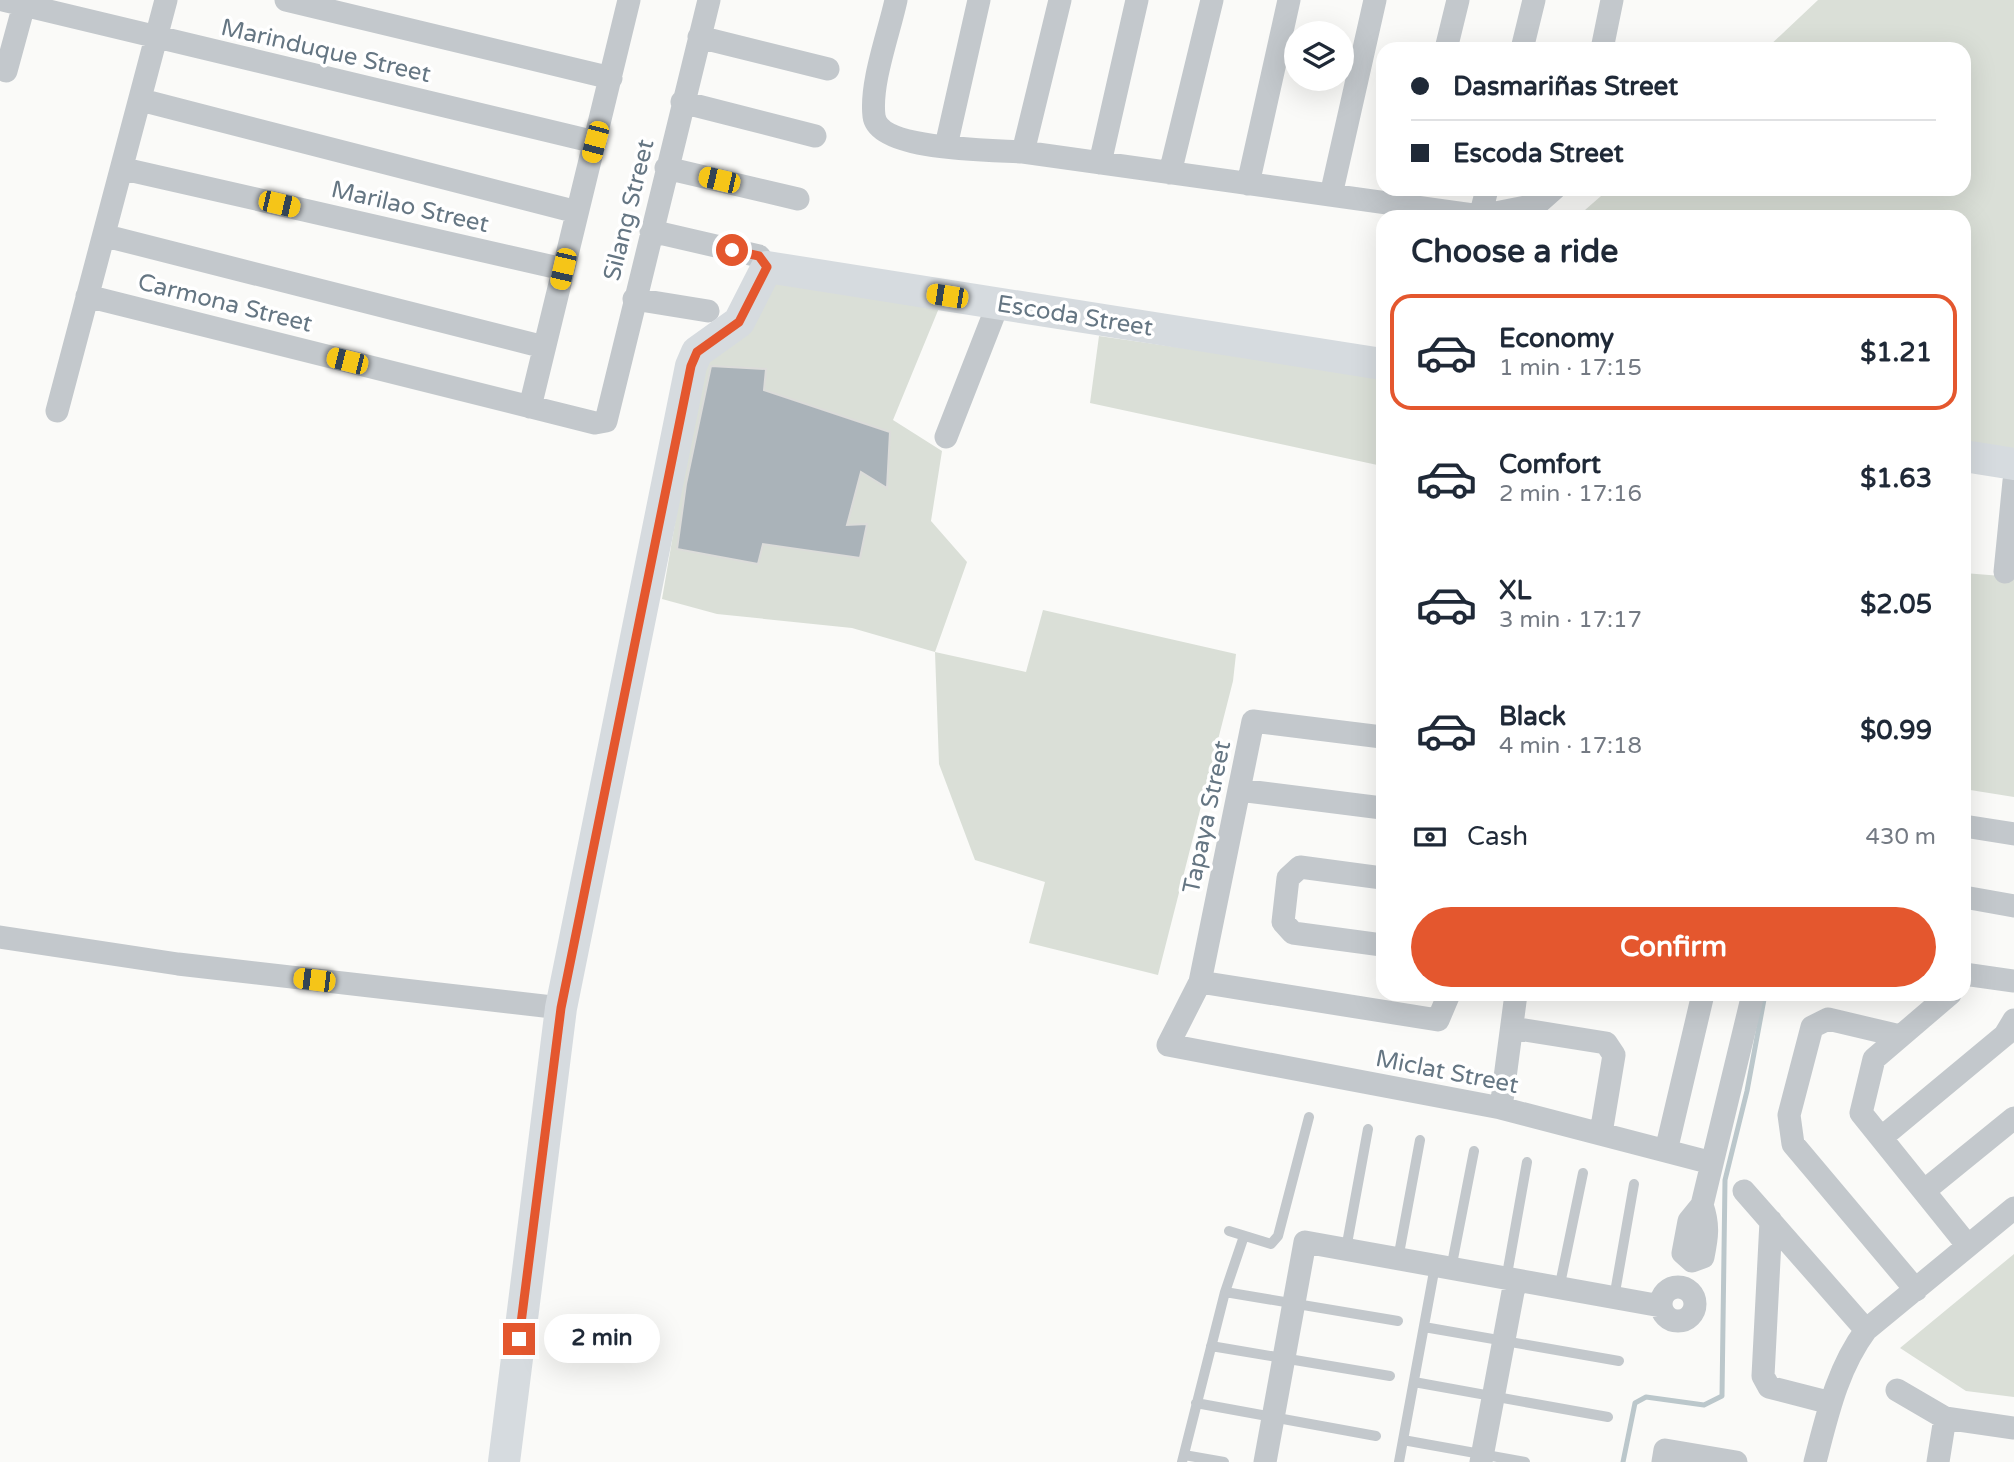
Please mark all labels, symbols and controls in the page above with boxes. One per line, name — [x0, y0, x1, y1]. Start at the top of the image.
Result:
street label: Marinduque Street — [218, 13, 434, 89]
map controls — [1284, 21, 1354, 91]
button: layers — [1284, 21, 1354, 91]
text: Dasmariñas Street — [1453, 71, 1678, 102]
car — [580, 119, 611, 165]
street label: Silang Street — [597, 136, 661, 284]
text: Escoda Street — [1453, 138, 1624, 169]
car — [697, 165, 742, 195]
street label: Marilao Street — [328, 175, 492, 239]
car — [257, 189, 302, 219]
text: Choose a ride — [1411, 233, 1618, 271]
route start — [716, 234, 748, 266]
car — [549, 246, 578, 292]
street label: Carmona Street — [135, 267, 315, 339]
car — [925, 282, 970, 310]
street label: Escoda Street — [995, 289, 1155, 343]
icon: car — [1415, 321, 1478, 384]
text: Economy — [1499, 323, 1614, 354]
text: $1.21 — [1860, 337, 1932, 368]
car — [325, 346, 370, 376]
text: 1 min · 17:15 — [1499, 354, 1642, 382]
icon: car — [1415, 447, 1478, 510]
text: Comfort — [1499, 449, 1601, 480]
text: $1.63 — [1860, 463, 1932, 494]
text: 2 min · 17:16 — [1499, 480, 1642, 508]
icon: car — [1415, 573, 1478, 636]
text: XL — [1499, 575, 1531, 606]
text: $2.05 — [1860, 589, 1932, 620]
text: 3 min · 17:17 — [1499, 606, 1642, 634]
icon: car — [1415, 699, 1478, 762]
text: Black — [1499, 701, 1566, 732]
text: $0.99 — [1860, 715, 1932, 746]
text: 4 min · 17:18 — [1499, 732, 1642, 760]
street label: Tapaya Street — [1177, 738, 1237, 896]
icon: cash — [1411, 818, 1449, 856]
text: Cash — [1467, 821, 1528, 852]
text: 430 m — [1866, 823, 1936, 851]
button: Confirm — [1411, 907, 1936, 987]
car — [292, 967, 337, 993]
street label: Miclat Street — [1373, 1044, 1521, 1100]
callout: 2 min — [544, 1314, 659, 1364]
route end — [503, 1323, 535, 1355]
text: 2 min — [571, 1324, 633, 1352]

